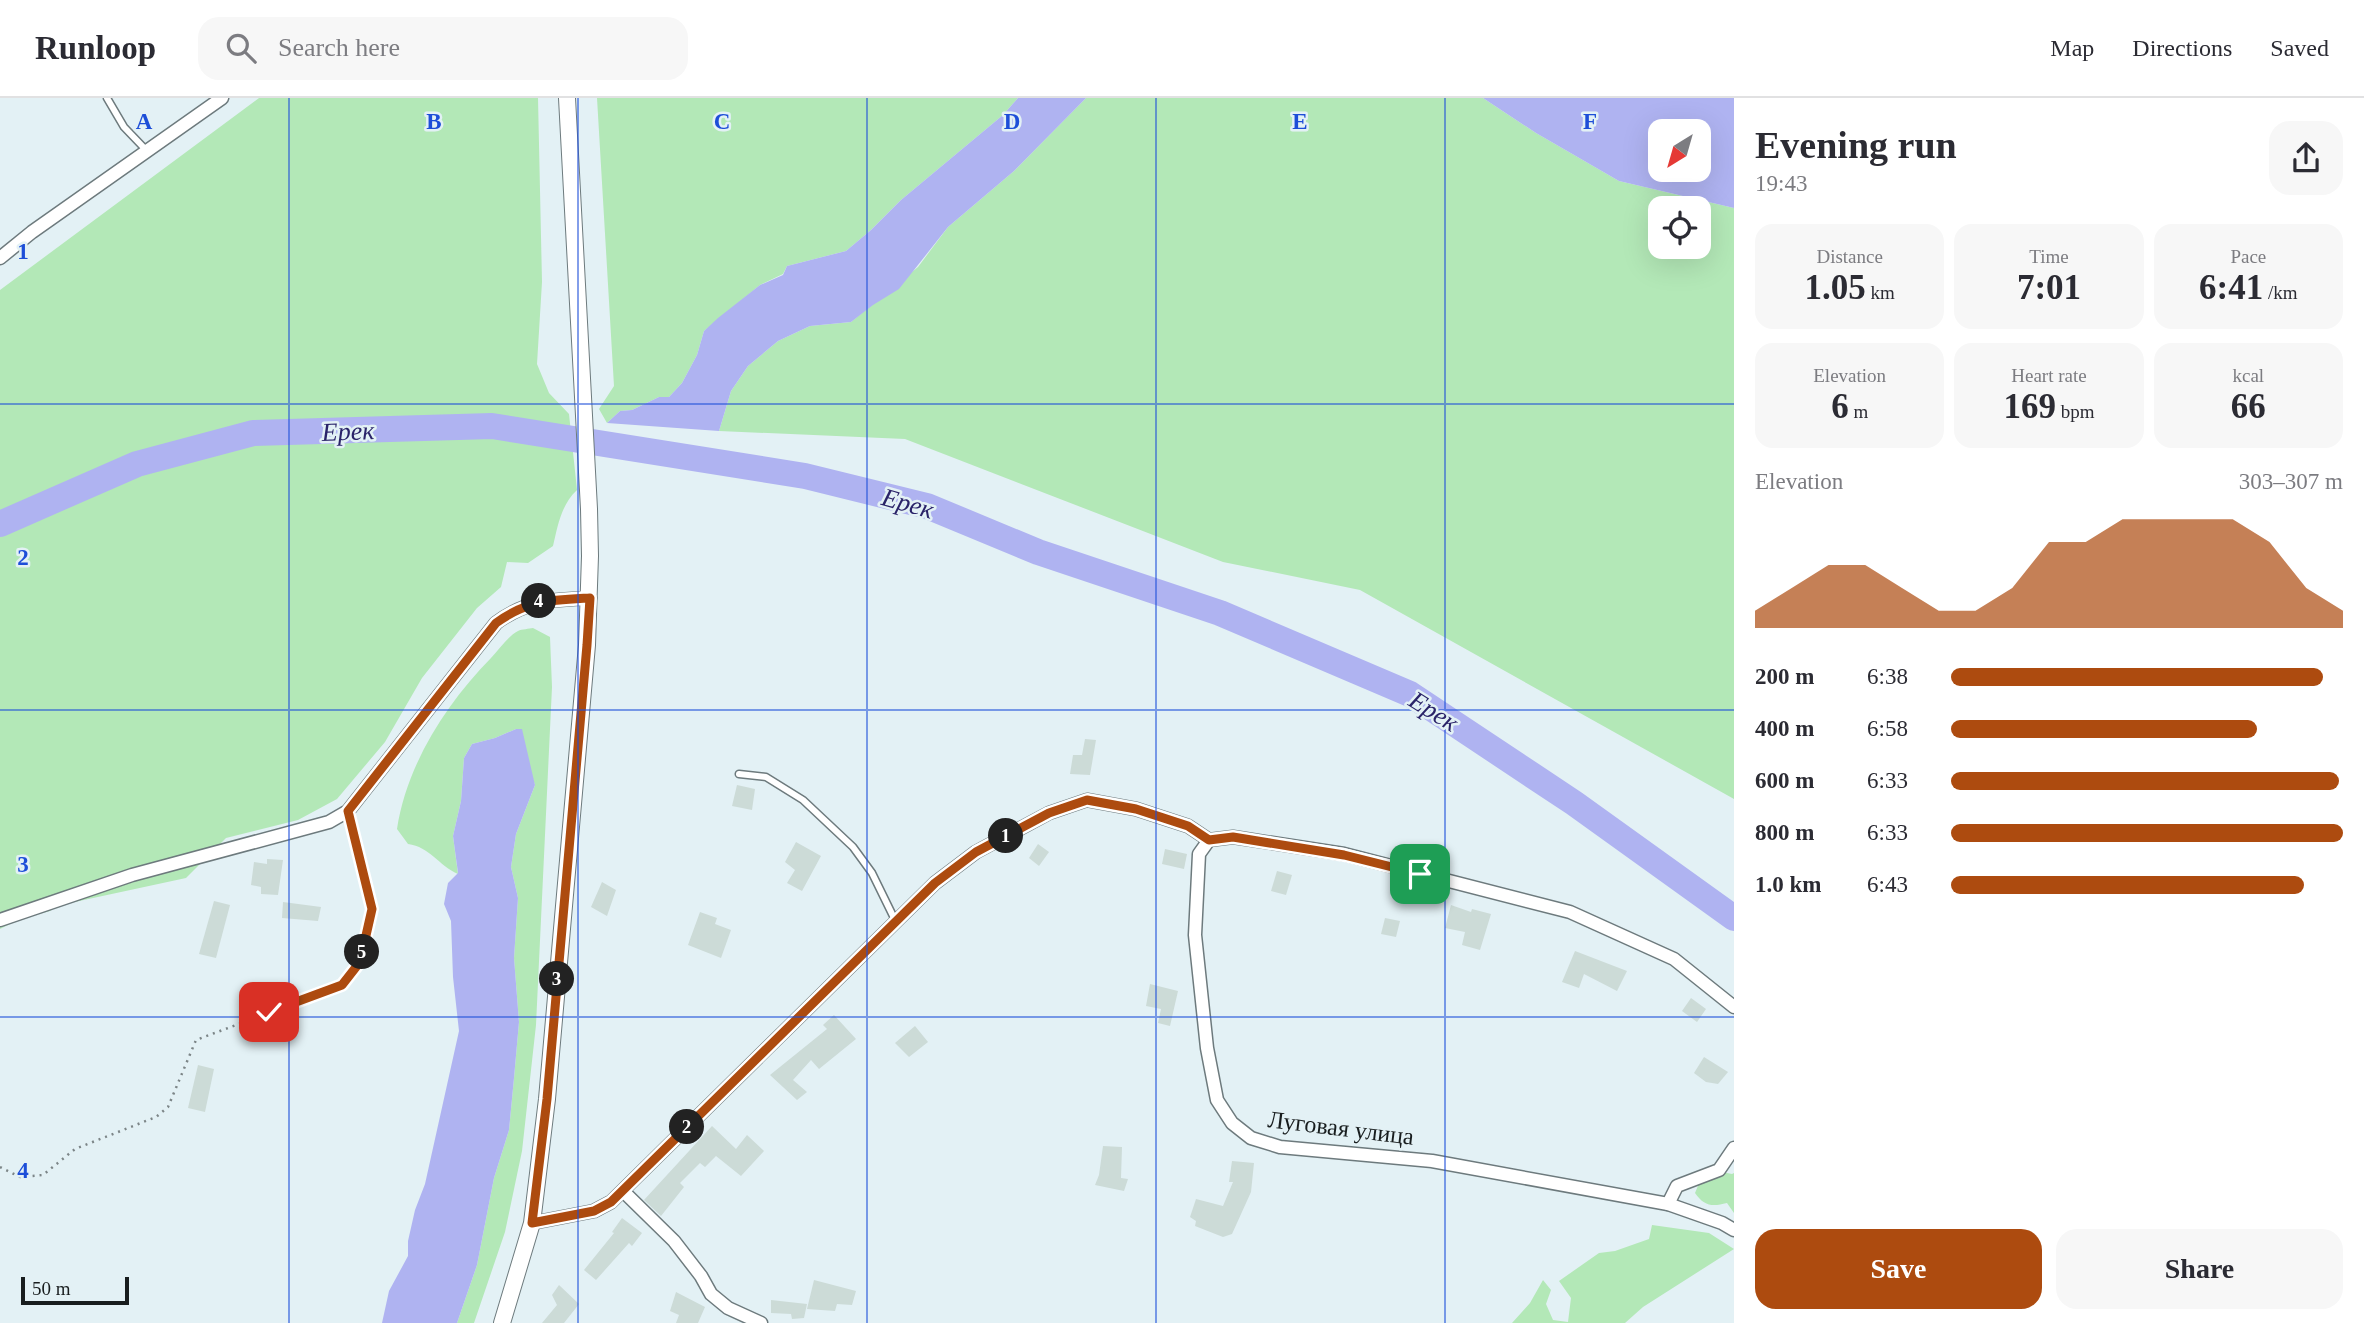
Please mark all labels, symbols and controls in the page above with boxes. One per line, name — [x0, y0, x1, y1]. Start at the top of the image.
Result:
search box — [198, 17, 688, 80]
icon: search — [222, 29, 260, 67]
text: Runloop — [35, 30, 156, 66]
text: Search here — [278, 33, 400, 62]
text: Map — [2050, 35, 2094, 61]
text: Directions — [2132, 35, 2232, 61]
text: Saved — [2270, 35, 2329, 61]
text: A — [136, 109, 153, 134]
text: B — [426, 109, 442, 134]
text: C — [714, 109, 730, 134]
text: D — [1004, 109, 1020, 134]
text: E — [1292, 109, 1308, 134]
text: F — [1583, 109, 1597, 134]
north arrow — [1648, 119, 1712, 182]
map controls — [1648, 119, 1711, 259]
button: share — [2269, 121, 2343, 195]
text: Evening run — [1755, 124, 1957, 166]
text: 19:43 — [1755, 171, 1807, 196]
button: locate — [1648, 196, 1711, 259]
text: 1 — [17, 239, 29, 264]
text: Distance — [1816, 246, 1883, 267]
text: Time — [2029, 246, 2069, 267]
text: Pace — [2230, 246, 2266, 267]
text: 1.05 — [1805, 268, 1866, 307]
text: 7:01 — [2017, 268, 2081, 307]
text: 6:41 — [2199, 268, 2263, 307]
text: km — [1866, 282, 1895, 303]
text: /km — [2263, 282, 2298, 303]
text: Elevation — [1813, 365, 1886, 386]
text: Heart rate — [2011, 365, 2087, 386]
text: kcal — [2232, 365, 2264, 386]
text: 6 — [1831, 387, 1849, 426]
text: 169 — [2003, 387, 2056, 426]
text: 66 — [2231, 387, 2266, 426]
text: m — [1849, 401, 1868, 422]
text: bpm — [2056, 401, 2095, 422]
water label: Ерек — [320, 416, 376, 447]
text: Elevation — [1755, 469, 1843, 494]
text: 303–307 m — [2239, 469, 2343, 494]
water label: Ерек — [878, 482, 938, 525]
text: 2 — [17, 545, 29, 570]
pin: 4 — [522, 584, 556, 618]
text: 4 — [534, 590, 543, 611]
text: 200 m — [1755, 664, 1814, 689]
text: 6:38 — [1867, 664, 1908, 689]
water label: Ерек — [1403, 685, 1464, 738]
text: 400 m — [1755, 716, 1814, 741]
text: 6:58 — [1867, 716, 1908, 741]
text: 600 m — [1755, 768, 1814, 793]
text: 6:33 — [1867, 768, 1908, 793]
pin: 1 — [988, 818, 1024, 854]
text: 800 m — [1755, 820, 1814, 845]
text: 6:33 — [1867, 820, 1908, 845]
text: 1 — [1001, 825, 1010, 846]
pin — [1390, 844, 1450, 904]
text: 3 — [17, 852, 29, 877]
icon: arrive — [1401, 855, 1439, 893]
text: 1.0 km — [1755, 872, 1821, 897]
text: 6:43 — [1867, 872, 1908, 897]
pin: 5 — [344, 934, 380, 970]
text: 5 — [357, 941, 366, 962]
pin: 3 — [540, 962, 574, 996]
text: 3 — [552, 968, 561, 989]
pin — [239, 982, 299, 1042]
icon: check — [250, 993, 288, 1031]
street label: Луговая улица — [1267, 1106, 1416, 1150]
pin: 2 — [670, 1110, 704, 1144]
text: 2 — [682, 1116, 691, 1137]
text: 4 — [17, 1158, 29, 1183]
button: Save — [1755, 1229, 2042, 1309]
button: Share — [2056, 1229, 2343, 1309]
scale bar — [21, 1274, 130, 1306]
text: 50 m — [32, 1278, 71, 1299]

